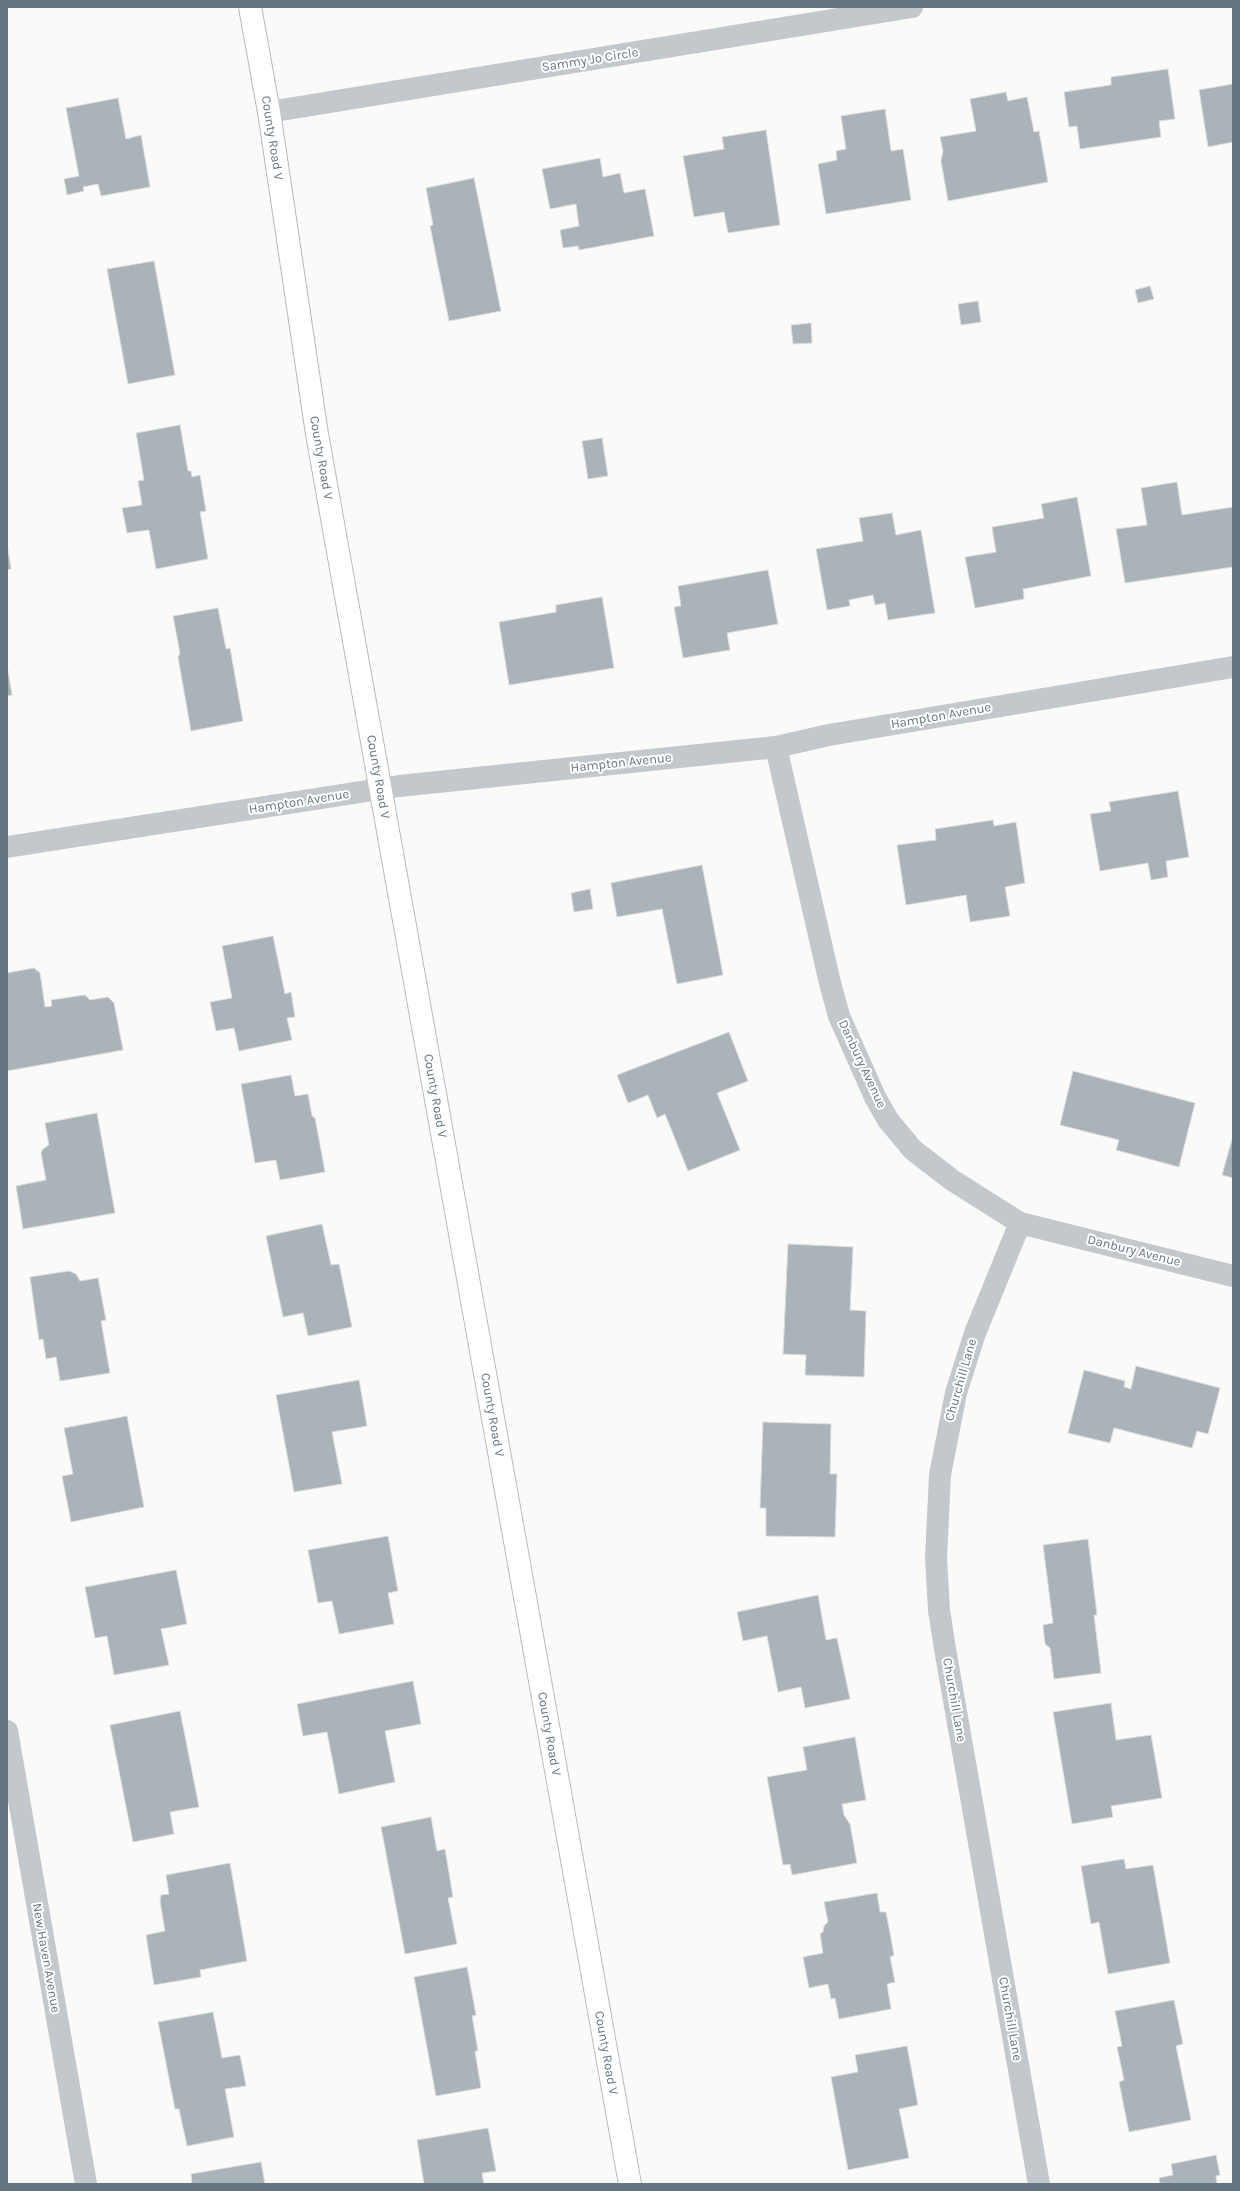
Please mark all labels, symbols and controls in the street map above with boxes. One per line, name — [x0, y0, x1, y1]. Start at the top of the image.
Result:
street label: Sammy Jo Circle — [541, 45, 639, 75]
street label: County Road V — [258, 95, 286, 181]
street label: County Road V — [306, 415, 336, 501]
street label: Hampton Avenue — [890, 700, 992, 732]
street label: County Road V — [363, 734, 393, 820]
street label: Hampton Avenue — [570, 750, 672, 776]
street label: Hampton Avenue — [248, 786, 350, 818]
street label: Danbury Avenue — [835, 1017, 889, 1111]
street label: County Road V — [420, 1053, 450, 1139]
street label: Danbury Avenue — [1086, 1232, 1182, 1270]
street label: Churchill Lane — [942, 1337, 980, 1423]
street label: County Road V — [477, 1372, 507, 1458]
street label: Churchill Lane — [939, 1657, 969, 1743]
street label: County Road V — [534, 1691, 564, 1777]
street label: New Haven Avenue — [29, 1902, 63, 2014]
street label: Churchill Lane — [995, 1976, 1025, 2062]
street label: County Road V — [591, 2010, 621, 2096]

